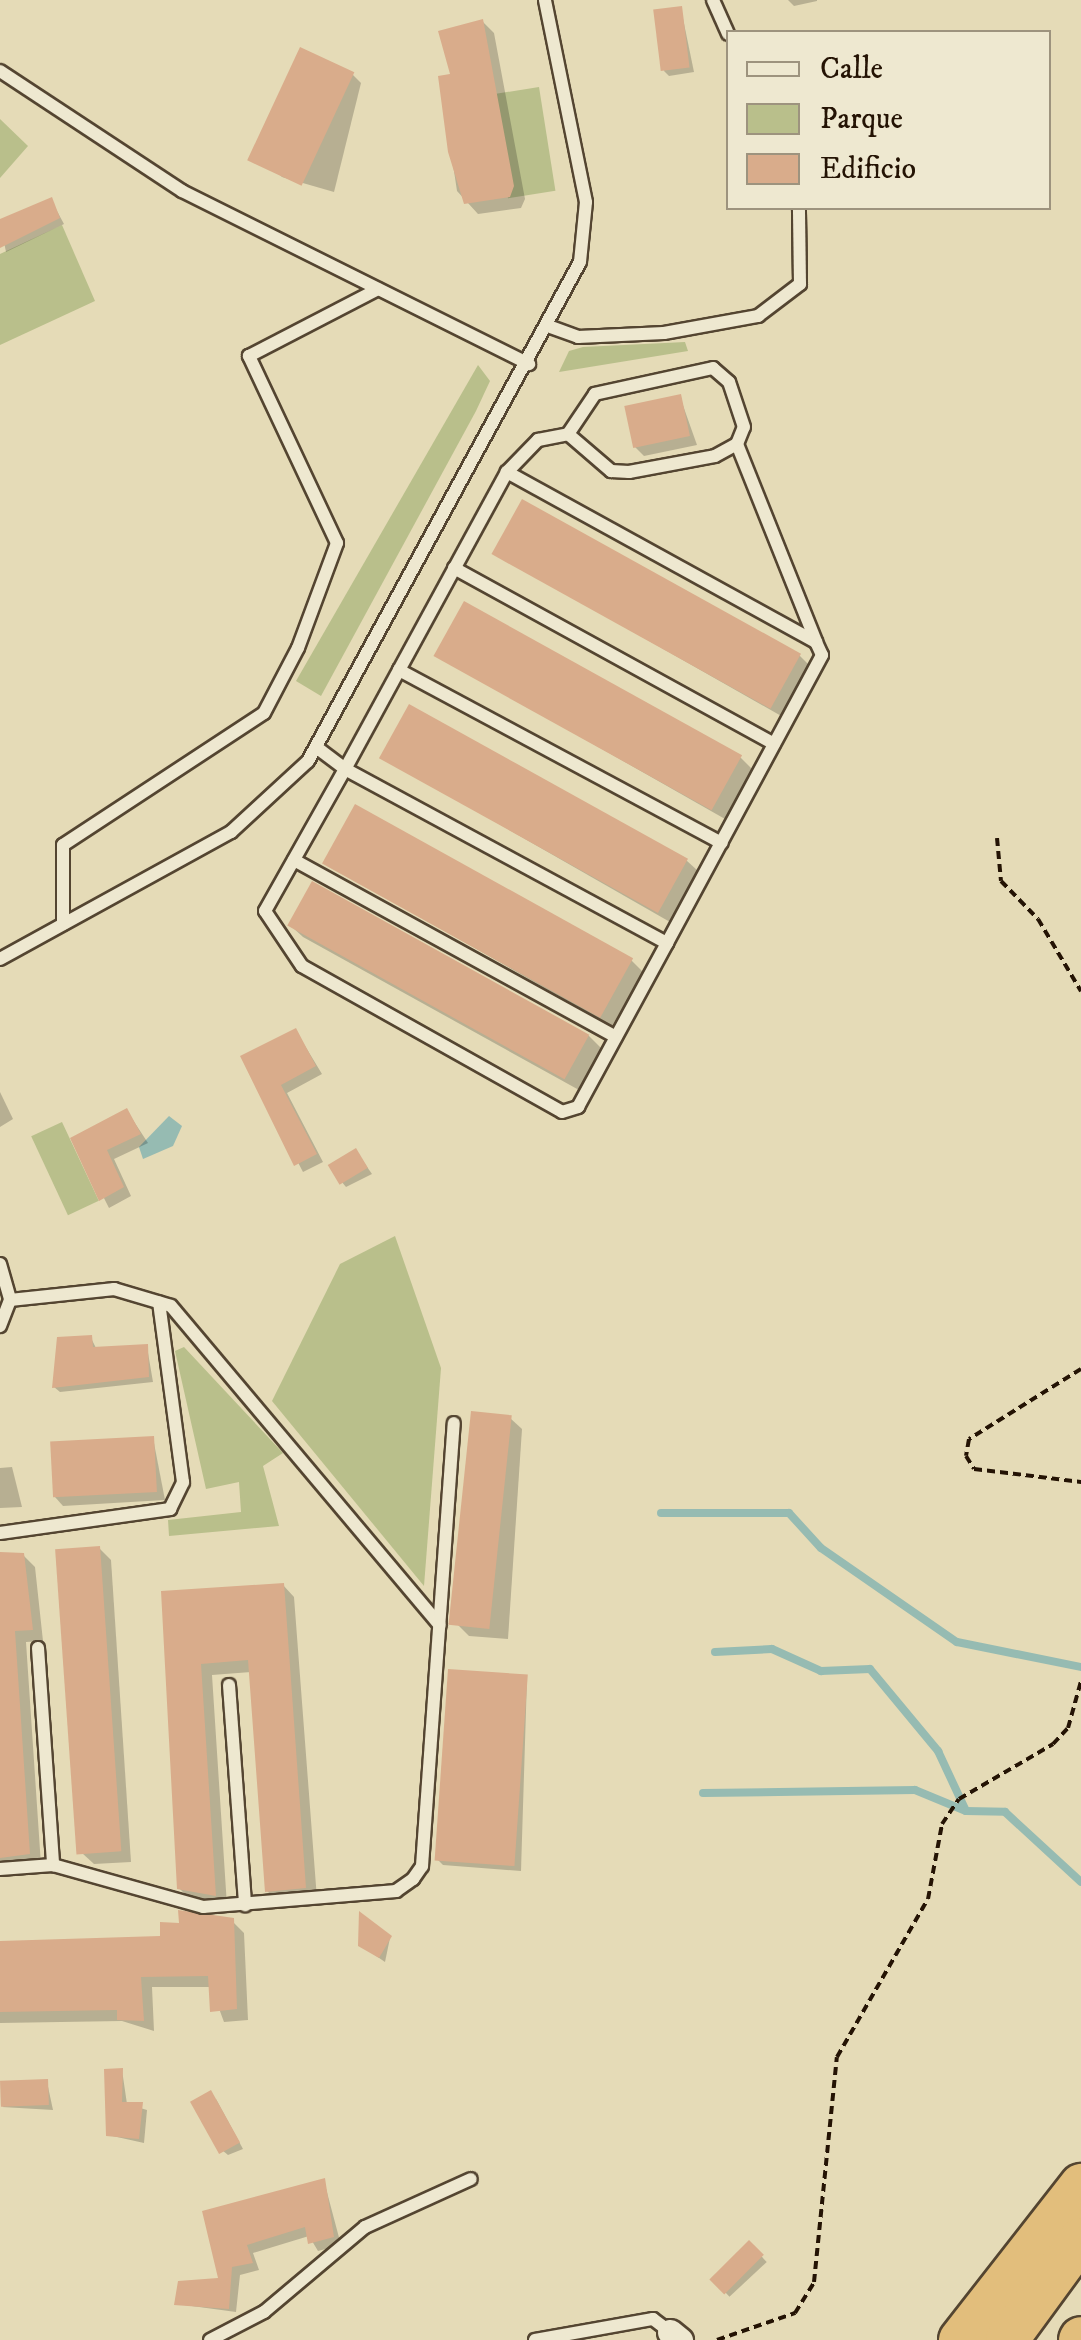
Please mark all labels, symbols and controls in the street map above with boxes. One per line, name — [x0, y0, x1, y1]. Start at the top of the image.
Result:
legend — [726, 30, 1051, 210]
text: Calle — [820, 51, 883, 88]
text: Parque — [820, 101, 903, 138]
text: Edificio — [820, 151, 916, 188]

